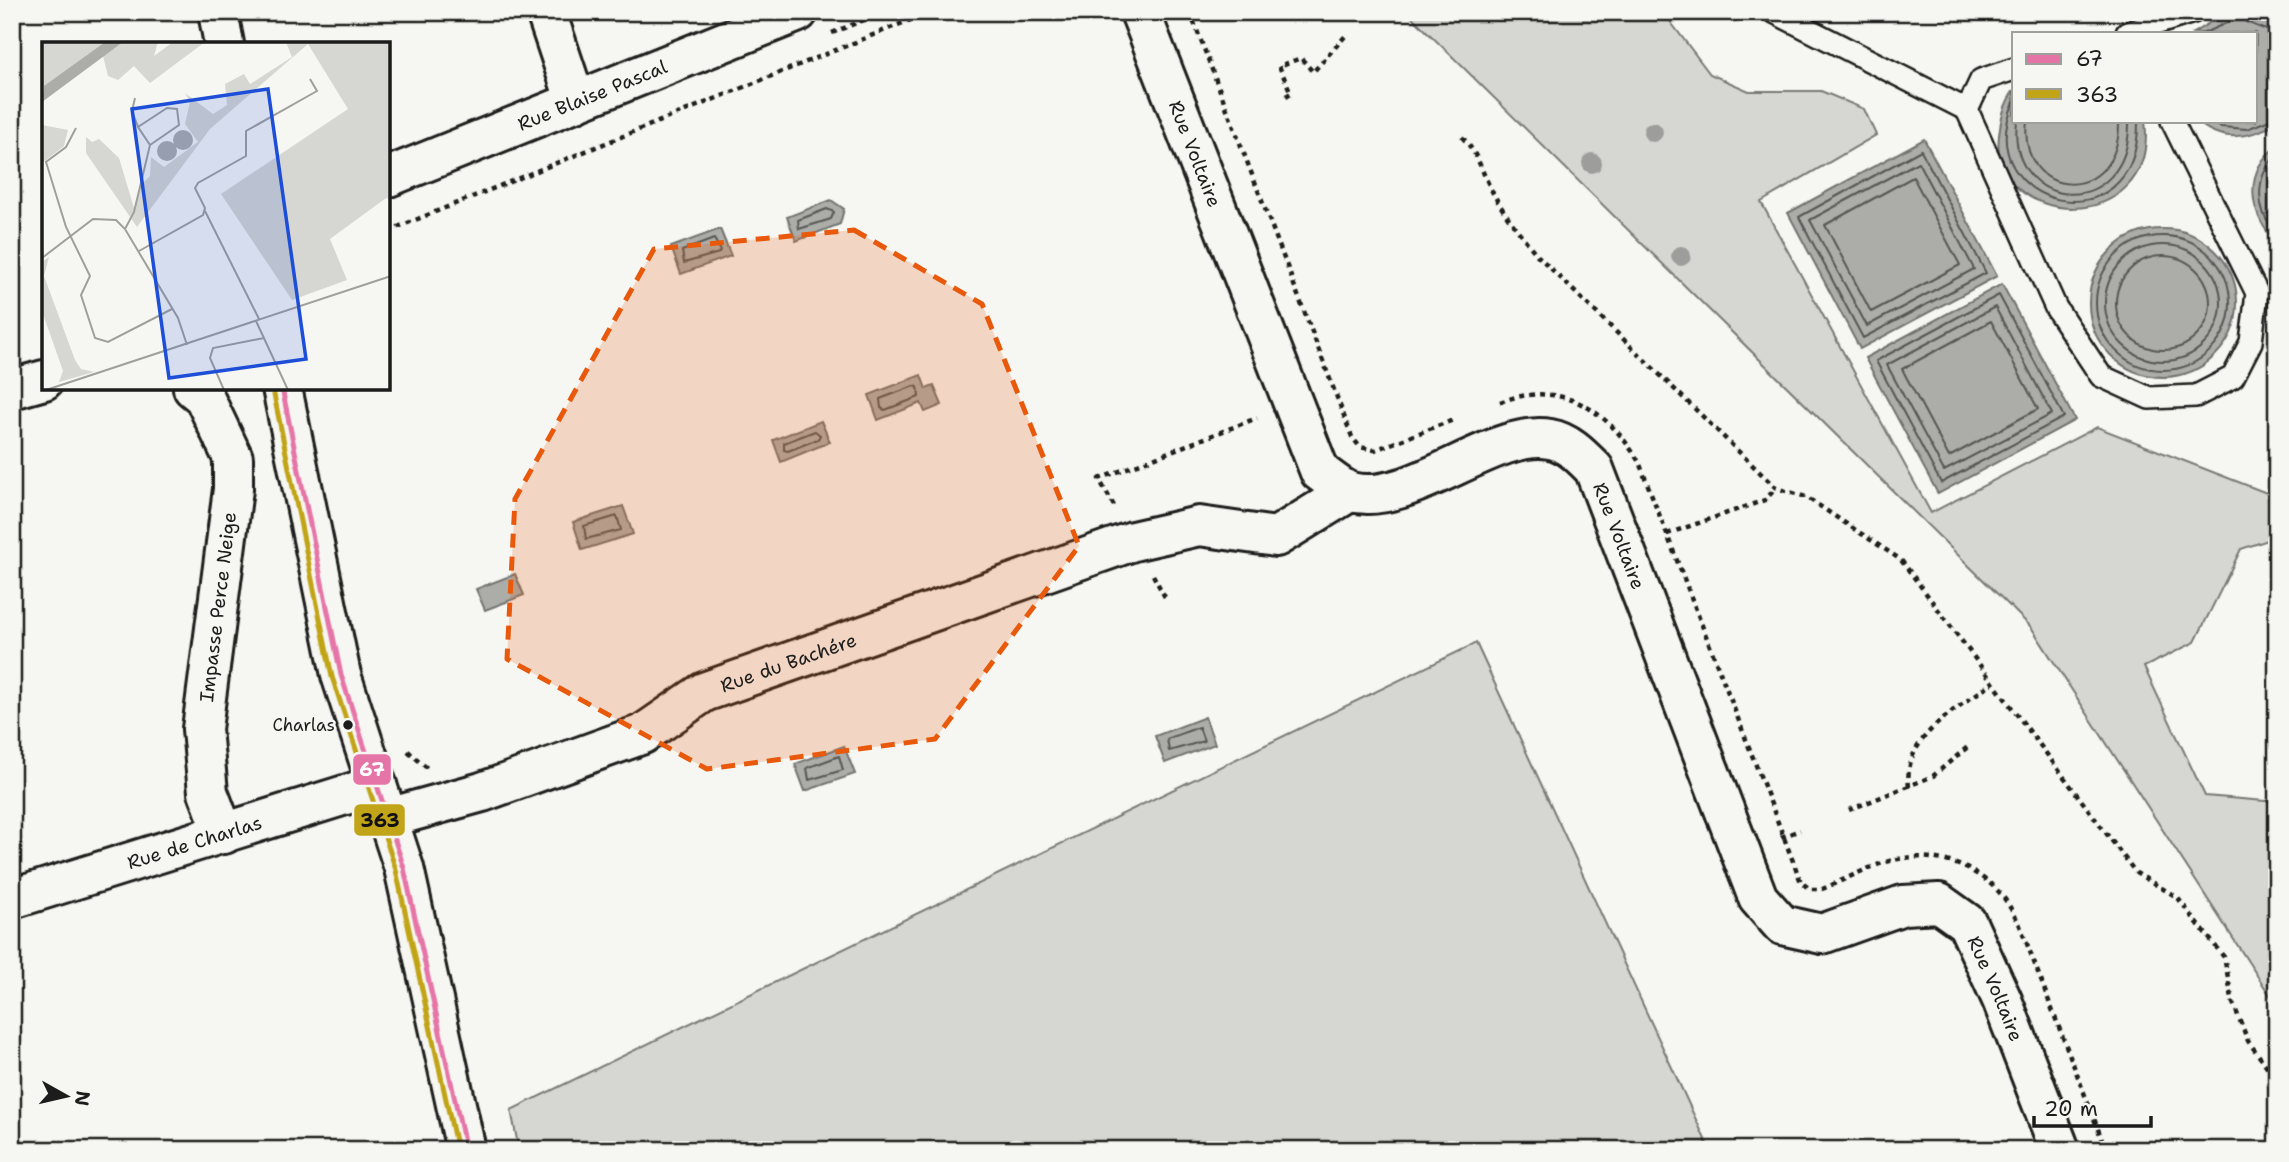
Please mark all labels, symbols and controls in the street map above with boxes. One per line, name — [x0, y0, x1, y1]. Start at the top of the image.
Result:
legend — [2012, 32, 2258, 122]
inset map — [42, 42, 390, 390]
text: 67 — [2076, 45, 2103, 73]
street label: Rue Blaise Pascal — [514, 53, 671, 136]
text: 363 — [2076, 81, 2118, 109]
street label: Rue Voltaire — [1163, 97, 1228, 210]
street label: Rue Voltaire — [1588, 479, 1651, 593]
street label: Impasse Perce Neige — [194, 510, 242, 704]
street label: Rue du Bachére — [717, 627, 860, 698]
place label: Charlas — [272, 714, 335, 736]
marker: Charlas — [341, 718, 355, 732]
line badge: 67 — [352, 753, 392, 786]
text: 67 — [359, 757, 385, 782]
line badge: 363 — [353, 803, 406, 837]
text: 363 — [360, 808, 400, 833]
street label: Rue de Charlas — [124, 809, 265, 875]
street label: Rue Voltaire — [1962, 932, 2029, 1045]
north arrow — [32, 1060, 102, 1130]
scale bar — [2034, 1085, 2151, 1129]
text: N — [69, 1089, 96, 1107]
text: 20 m — [2044, 1095, 2098, 1123]

